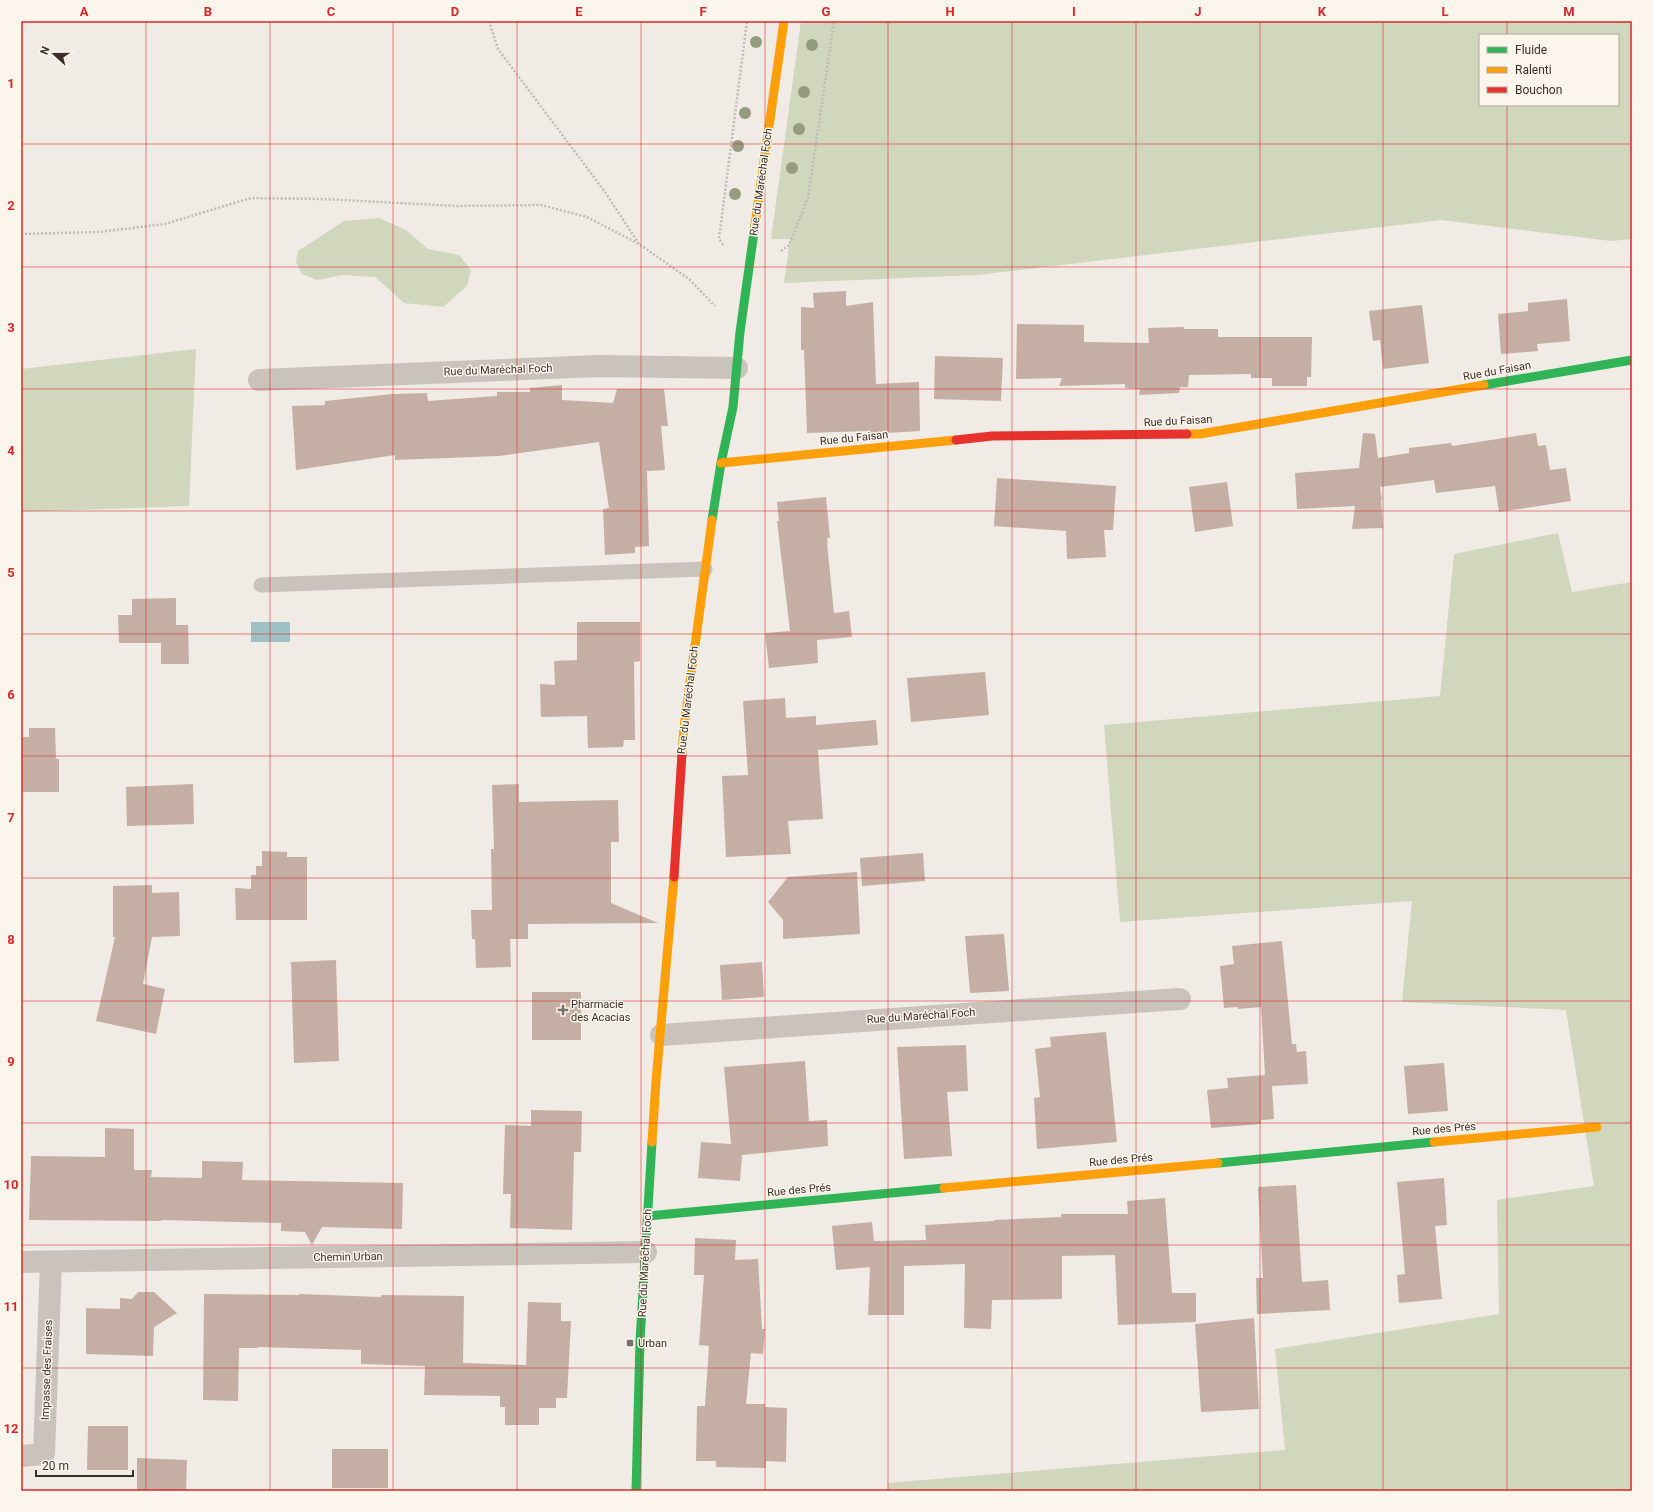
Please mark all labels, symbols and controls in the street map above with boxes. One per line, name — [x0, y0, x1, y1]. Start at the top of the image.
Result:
text: A — [80, 4, 89, 19]
text: B — [204, 4, 212, 19]
text: C — [327, 4, 336, 19]
text: D — [451, 4, 459, 19]
text: E — [575, 4, 583, 19]
text: F — [699, 4, 707, 19]
text: G — [822, 4, 831, 19]
text: H — [945, 4, 955, 19]
text: I — [1072, 4, 1076, 19]
text: J — [1194, 4, 1202, 19]
text: K — [1318, 4, 1327, 19]
text: L — [1441, 4, 1449, 19]
text: M — [1563, 4, 1575, 19]
north arrow — [34, 34, 74, 74]
legend — [1479, 34, 1619, 106]
text: Fluide — [1515, 43, 1547, 57]
text: N — [38, 44, 53, 57]
text: Ralenti — [1515, 63, 1552, 77]
text: 1 — [7, 76, 15, 91]
text: Bouchon — [1515, 83, 1562, 97]
street label: Rue du Maréchal Foch — [747, 127, 775, 237]
text: 2 — [7, 198, 15, 213]
text: 3 — [7, 320, 15, 335]
street label: Rue du Faisan — [1462, 359, 1532, 383]
street label: Rue du Maréchal Foch — [443, 362, 553, 378]
street label: Rue du Faisan — [1143, 413, 1213, 429]
street label: Rue du Faisan — [819, 428, 889, 448]
text: 4 — [7, 443, 15, 458]
text: 5 — [7, 565, 15, 580]
street label: Rue du Maréchal Foch — [675, 645, 701, 755]
text: 6 — [7, 687, 15, 702]
text: 7 — [7, 810, 15, 825]
text: 8 — [7, 932, 15, 947]
place label: Pharmacie des Acacias — [571, 998, 631, 1024]
marker: Pharmacie des Acacias — [558, 1005, 568, 1015]
street label: Rue du Maréchal Foch — [866, 1006, 976, 1026]
text: 9 — [7, 1054, 15, 1069]
street label: Rue des Prés — [1412, 1120, 1477, 1138]
street label: Rue des Prés — [1089, 1151, 1154, 1169]
text: 10 — [4, 1177, 18, 1192]
street label: Rue des Prés — [767, 1181, 832, 1199]
street label: Rue du Maréchal Foch — [636, 1208, 654, 1318]
street label: Chemin Urban — [313, 1250, 383, 1264]
text: 11 — [4, 1299, 18, 1314]
street label: Impasse des Fraises — [39, 1319, 55, 1420]
place label: Urban — [638, 1337, 667, 1350]
marker: Urban — [625, 1338, 635, 1348]
text: 12 — [4, 1421, 18, 1436]
scale bar — [36, 1452, 133, 1478]
text: 20 m — [42, 1459, 69, 1473]

